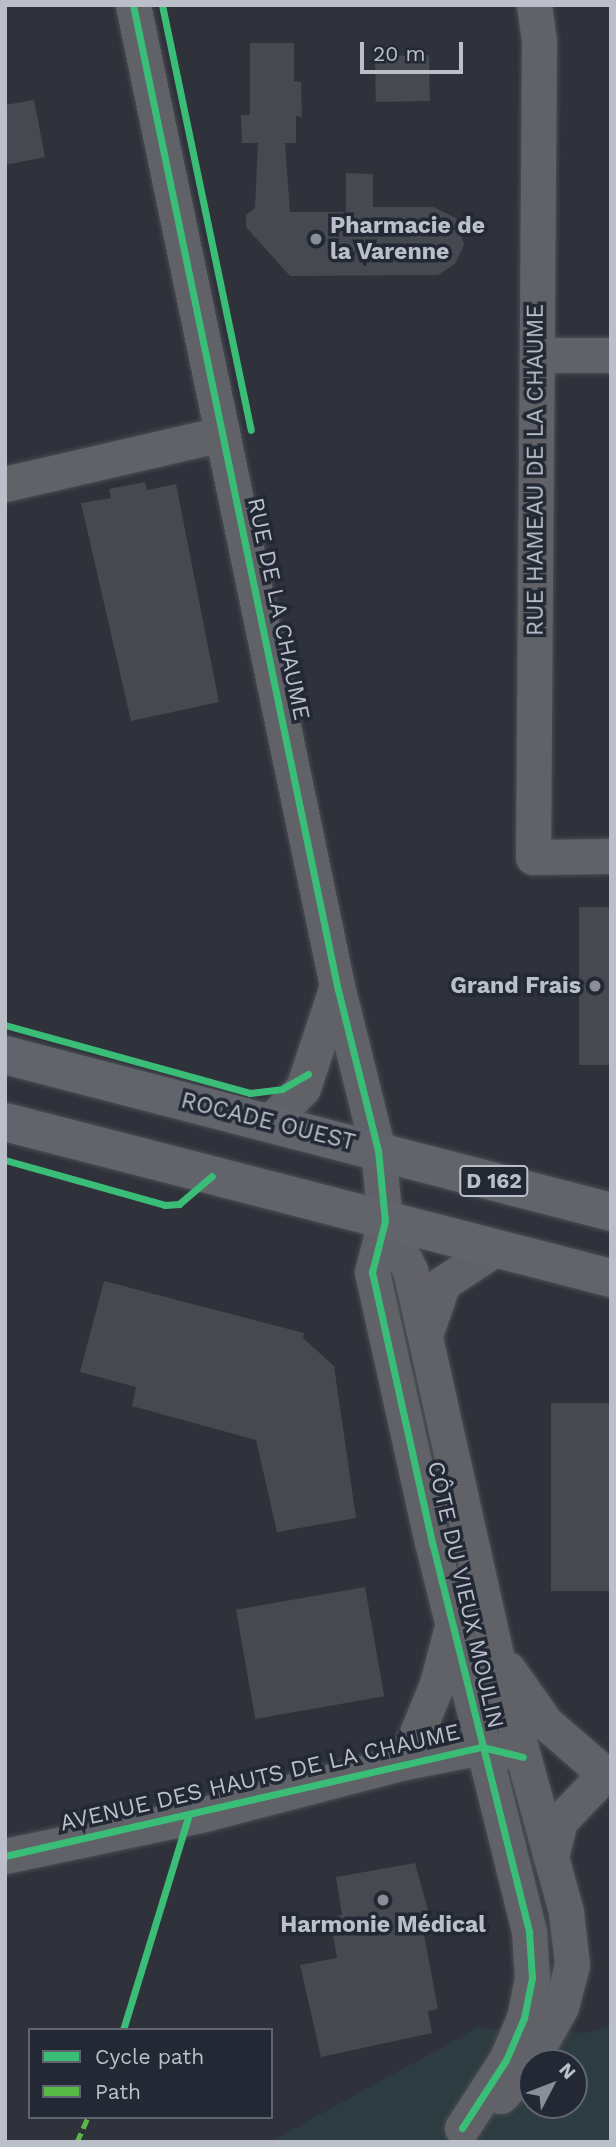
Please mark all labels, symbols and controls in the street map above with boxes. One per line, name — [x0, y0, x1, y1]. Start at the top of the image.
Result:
scale bar — [364, 28, 467, 72]
text: 20 m — [373, 41, 425, 66]
place label: Pharmacie de la Varenne — [330, 212, 485, 266]
marker: Pharmacie de la Varenne — [308, 231, 324, 247]
street label: RUE HAMEAU DE LA CHAUME — [522, 303, 550, 637]
street label: RUE DE LA CHAUME — [241, 495, 315, 723]
place label: Grand Frais — [450, 972, 581, 1000]
marker: Grand Frais — [587, 978, 603, 994]
street label: ROCADE OUEST — [178, 1087, 358, 1157]
road number: D 162 — [459, 1164, 529, 1198]
street label: CÔTE DU VIEUX MOULIN — [421, 1458, 509, 1732]
street label: AVENUE DES HAUTS DE LA CHAUME — [57, 1718, 463, 1838]
marker: Harmonie Médical — [375, 1892, 391, 1908]
place label: Harmonie Médical — [280, 1911, 486, 1939]
legend — [28, 2028, 273, 2119]
text: Cycle path — [95, 2044, 204, 2069]
north arrow — [518, 2049, 588, 2119]
text: N — [554, 2058, 581, 2084]
text: Path — [95, 2079, 141, 2104]

